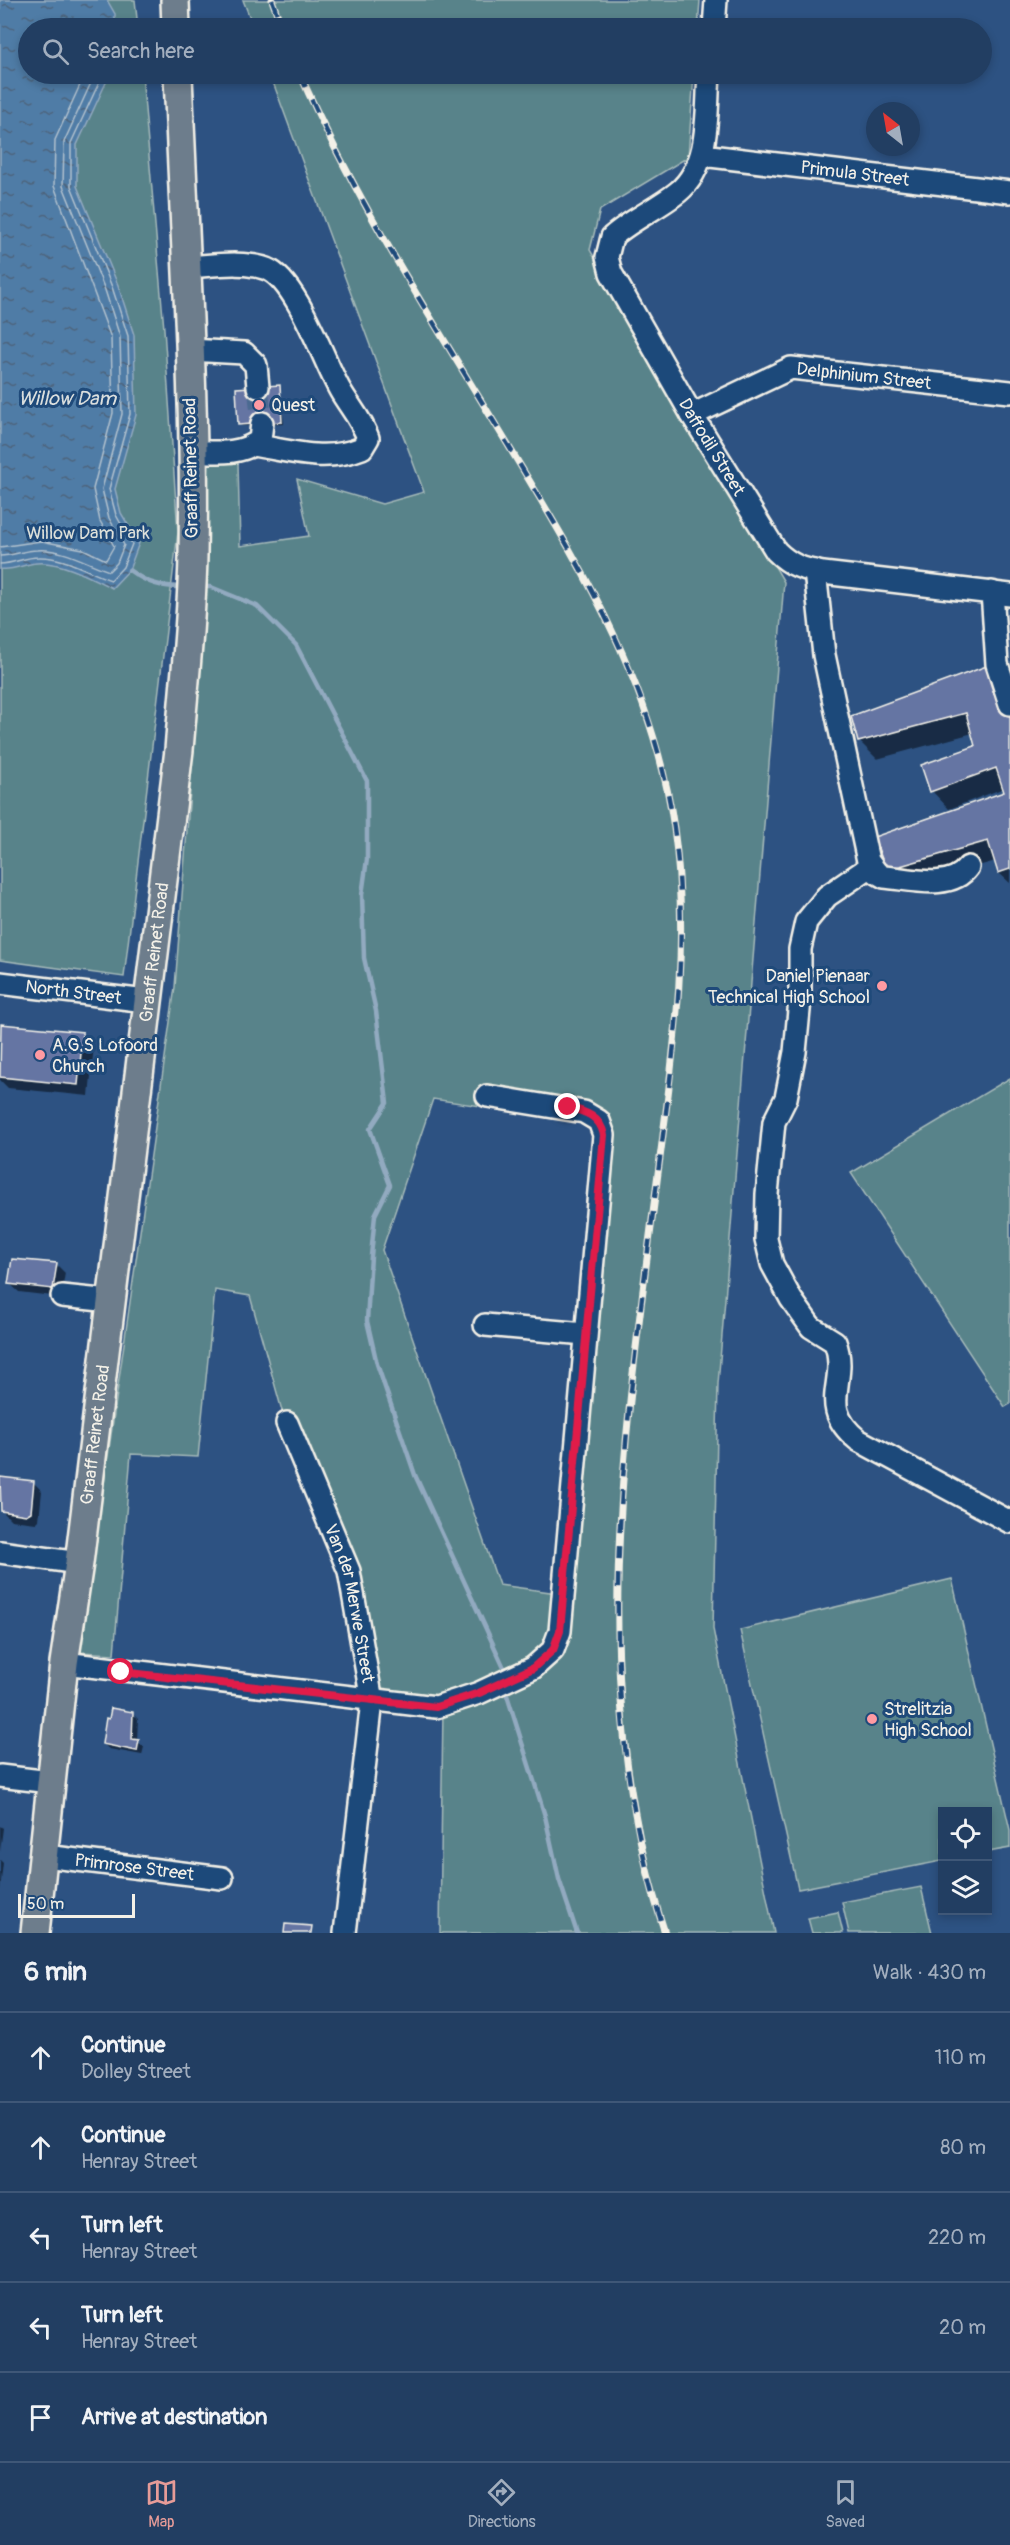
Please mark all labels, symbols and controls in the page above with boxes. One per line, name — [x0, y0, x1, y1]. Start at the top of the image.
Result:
search box — [18, 18, 992, 84]
icon: search — [39, 35, 72, 68]
text: Search here — [87, 37, 194, 65]
north arrow — [866, 102, 920, 156]
street label: Primula Street — [799, 155, 911, 191]
street label: Delphinium Street — [795, 357, 933, 395]
water label: Willow Dam — [18, 386, 117, 411]
place label: Quest — [271, 394, 316, 417]
street label: Daffodil Street — [673, 394, 751, 501]
street label: Graaff Reinet Road — [178, 398, 204, 538]
marker: Quest — [252, 398, 266, 412]
park label: Willow Dam Park — [26, 522, 150, 545]
street label: Graaff Reinet Road — [134, 881, 174, 1024]
place label: Daniel Pienaar Technical High School — [708, 965, 871, 1009]
street label: North Street — [24, 975, 124, 1009]
marker: Daniel Pienaar Technical High School — [875, 979, 889, 993]
place label: A.G.S Lofoord Church — [52, 1034, 158, 1078]
marker: A.G.S Lofoord Church — [33, 1048, 47, 1062]
route end — [554, 1093, 580, 1119]
street label: Graaff Reinet Road — [75, 1363, 115, 1506]
street label: Van der Merwe Street — [319, 1520, 380, 1685]
route start — [107, 1658, 133, 1684]
place label: Strelitzia High School — [884, 1698, 972, 1742]
marker: Strelitzia High School — [865, 1712, 879, 1726]
map controls — [938, 1807, 992, 1915]
button: locate — [938, 1807, 992, 1861]
street label: Primrose Street — [73, 1848, 196, 1886]
button: layers — [938, 1861, 992, 1915]
scale bar — [18, 1891, 135, 1918]
text: 50 m — [27, 1894, 64, 1914]
text: 6 min — [24, 1956, 87, 1988]
text: Walk · 430 m — [873, 1960, 986, 1985]
text: Continue — [81, 2031, 165, 2059]
icon: ahead — [24, 2041, 57, 2074]
text: 110 m — [935, 2045, 986, 2070]
text: Dolley Street — [81, 2059, 191, 2084]
text: Continue — [81, 2121, 165, 2149]
icon: ahead — [24, 2131, 57, 2164]
text: 80 m — [940, 2135, 986, 2160]
text: Henray Street — [81, 2149, 197, 2174]
text: Turn left — [81, 2211, 163, 2239]
icon: left — [24, 2221, 57, 2254]
text: 220 m — [928, 2225, 986, 2250]
text: Henray Street — [81, 2239, 197, 2264]
text: Turn left — [81, 2301, 163, 2329]
icon: left — [24, 2311, 57, 2344]
text: 20 m — [939, 2315, 986, 2340]
text: Henray Street — [81, 2329, 197, 2354]
icon: arrive — [24, 2401, 57, 2434]
text: Arrive at destination — [81, 2403, 267, 2431]
tab: Map — [145, 2476, 178, 2532]
tab: Directions — [468, 2476, 536, 2532]
tab: Saved — [825, 2476, 865, 2532]

